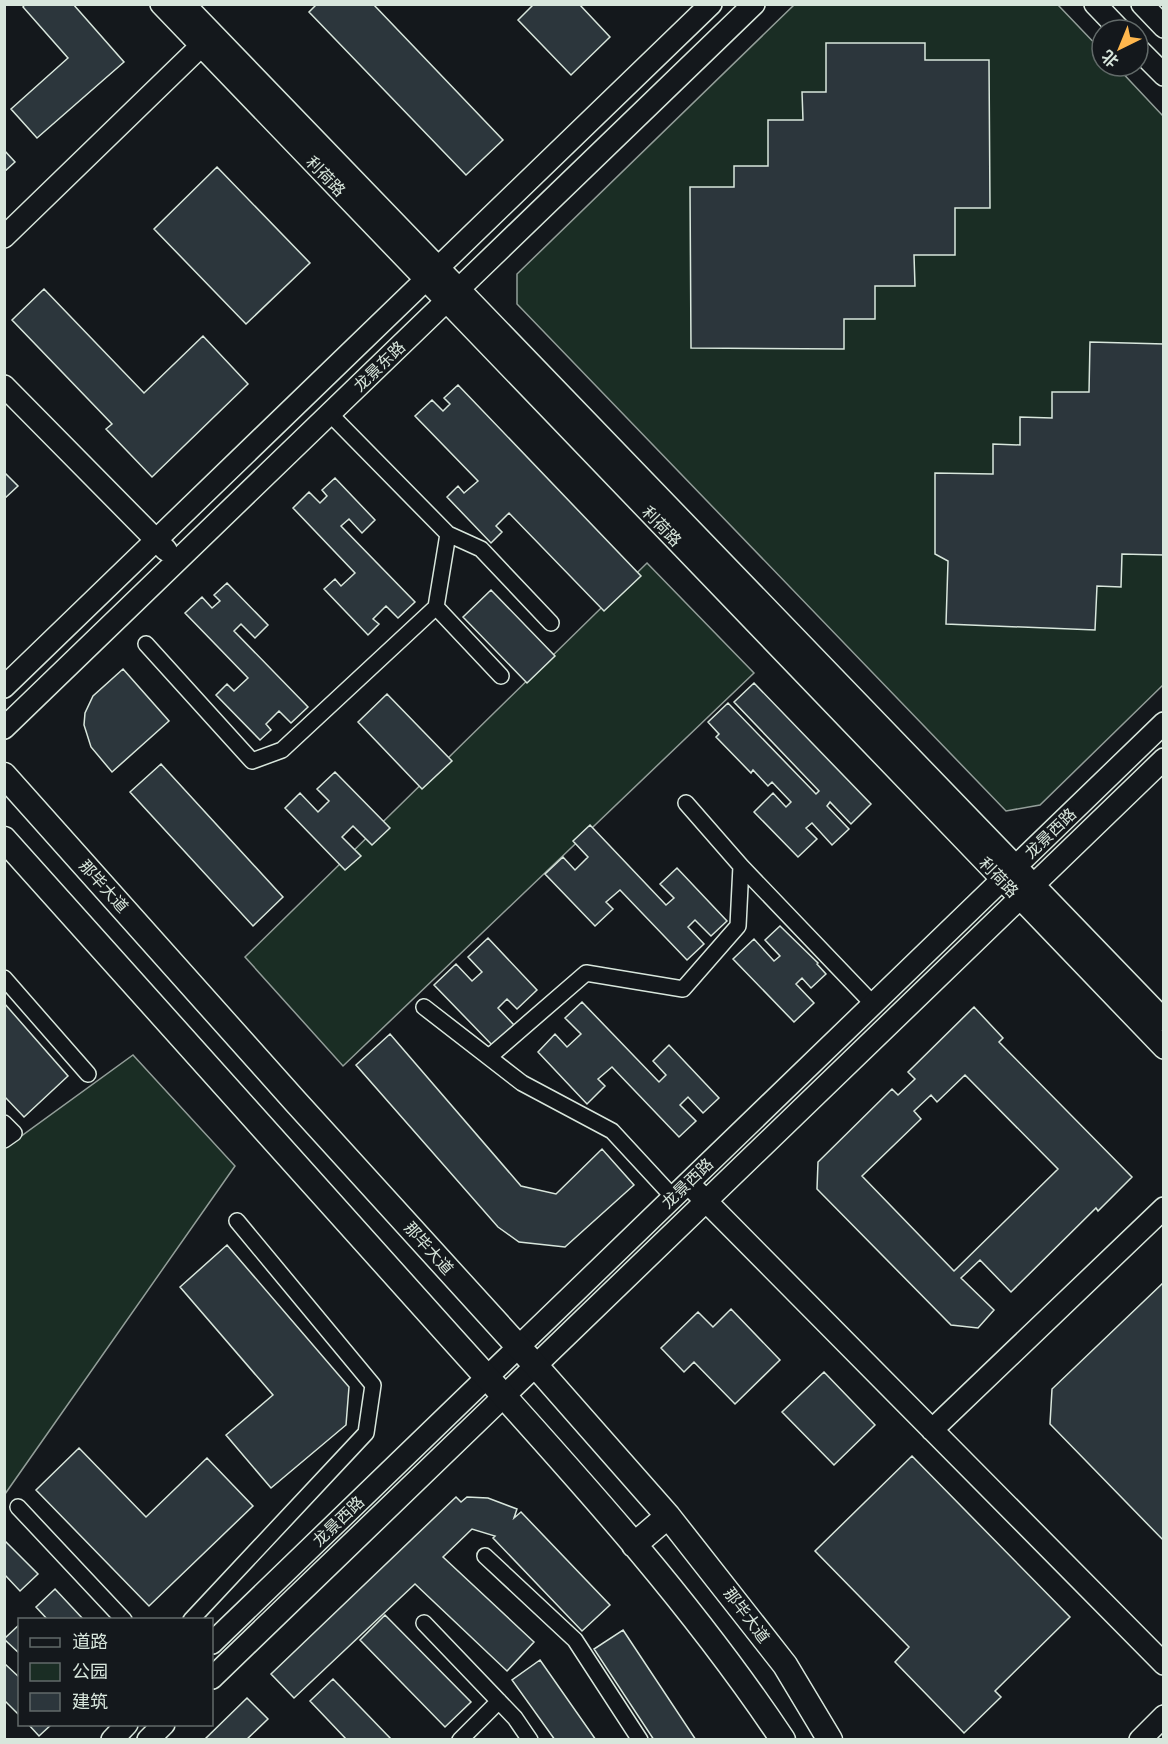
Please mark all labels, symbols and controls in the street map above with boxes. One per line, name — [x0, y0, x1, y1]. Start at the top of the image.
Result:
north arrow — [1090, 18, 1150, 78]
text: 北 — [1098, 46, 1122, 71]
street label: 利荷路 — [302, 152, 349, 200]
street label: 龙景东路 — [350, 337, 409, 395]
street label: 利荷路 — [638, 502, 685, 550]
street label: 龙景西路 — [1021, 804, 1080, 862]
street label: 利荷路 — [975, 853, 1022, 901]
street label: 那毕大道 — [75, 856, 132, 916]
street label: 龙景西路 — [658, 1154, 717, 1212]
street label: 那毕大道 — [400, 1218, 457, 1278]
street label: 龙景西路 — [309, 1492, 368, 1550]
street label: 那毕大道 — [720, 1584, 773, 1647]
legend — [18, 1618, 213, 1726]
text: 道路 — [72, 1631, 108, 1652]
text: 公园 — [72, 1661, 108, 1682]
text: 建筑 — [72, 1691, 108, 1712]

